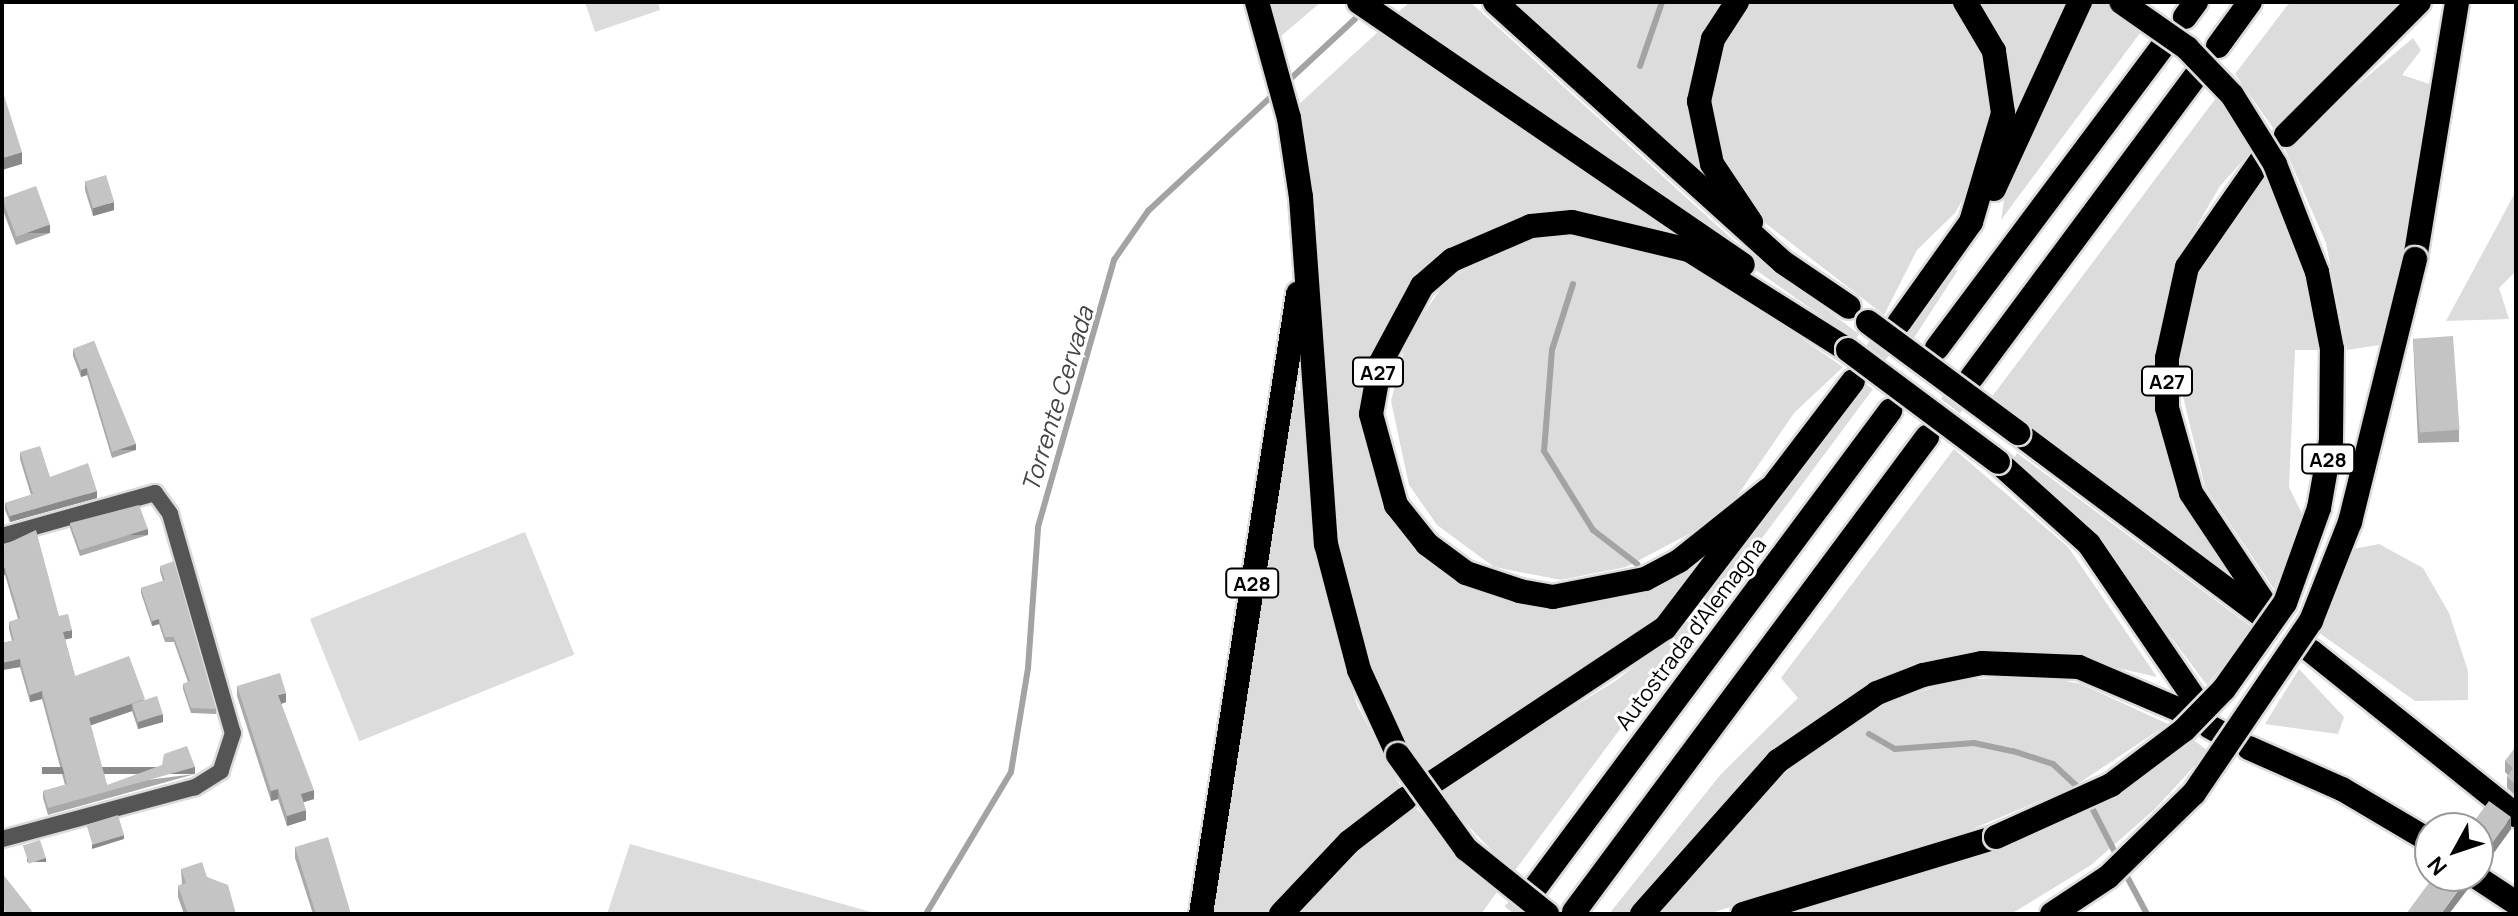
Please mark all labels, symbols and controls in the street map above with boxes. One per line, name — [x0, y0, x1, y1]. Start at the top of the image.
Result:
water label: Torrente Cervada — [1015, 303, 1099, 495]
road number: A27 — [1352, 356, 1404, 388]
road number: A27 — [2141, 365, 2193, 397]
road number: A28 — [2300, 443, 2356, 475]
street label: Autostrada d'Alemagna — [1610, 533, 1772, 735]
road number: A28 — [1224, 567, 1280, 599]
north arrow — [2414, 812, 2494, 892]
text: N — [2421, 850, 2454, 882]

